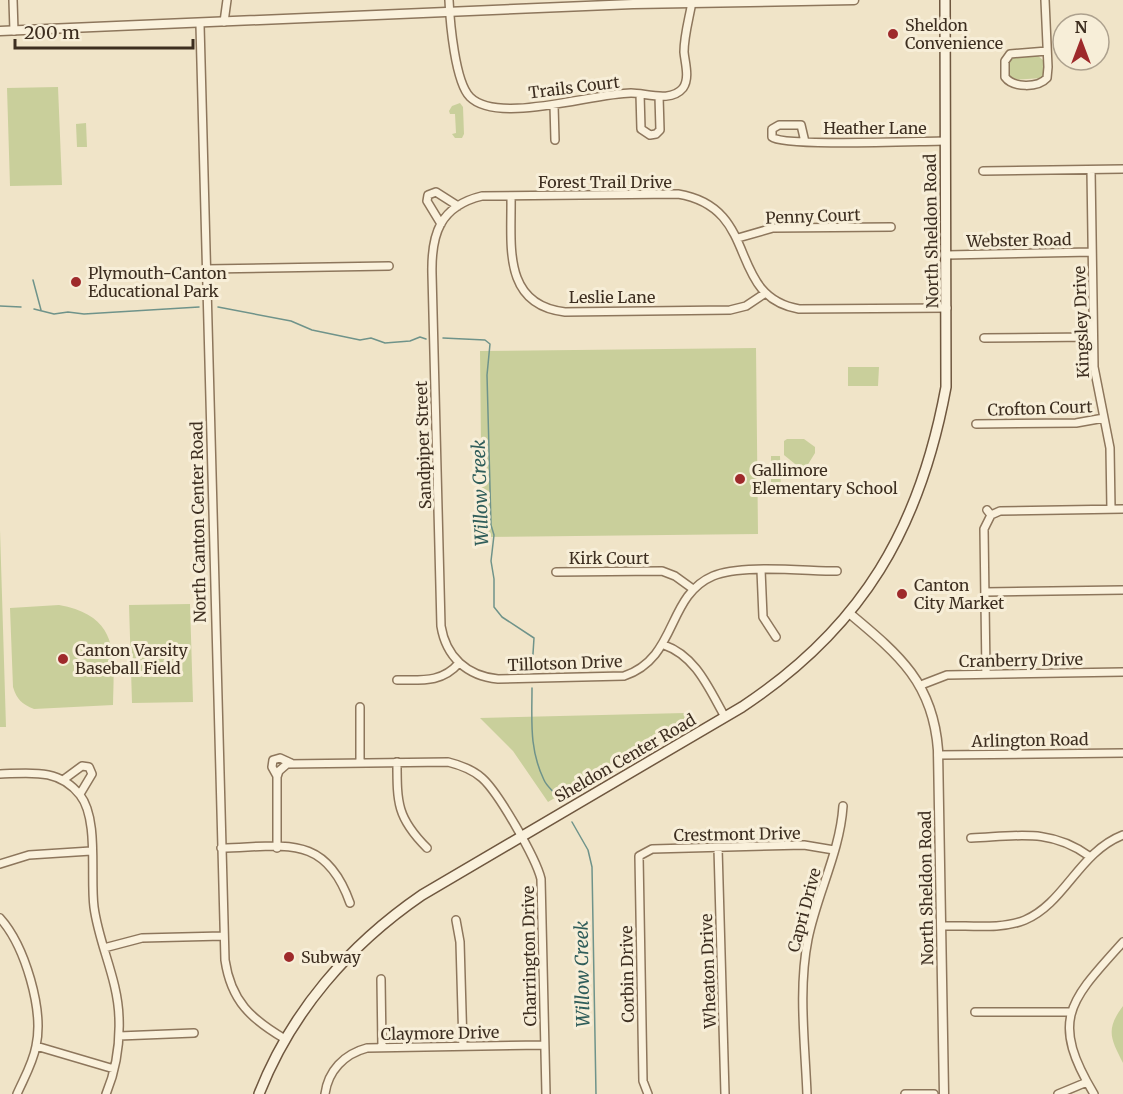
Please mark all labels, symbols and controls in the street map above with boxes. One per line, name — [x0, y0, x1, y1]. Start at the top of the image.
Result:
scale bar — [15, 12, 194, 50]
north arrow — [1051, 12, 1111, 72]
place label: Sheldon Convenience — [905, 15, 1003, 53]
text: N — [1075, 17, 1088, 37]
text: 200 m — [24, 21, 80, 44]
marker: Sheldon Convenience — [886, 27, 900, 41]
street label: Trails Court — [527, 71, 621, 102]
street label: Heather Lane — [823, 118, 927, 138]
street label: North Sheldon Road — [920, 153, 942, 309]
street label: Forest Trail Drive — [538, 172, 672, 192]
street label: Penny Court — [765, 204, 862, 228]
street label: Webster Road — [965, 229, 1072, 251]
place label: Plymouth-Canton Educational Park — [88, 263, 227, 301]
street label: Kingsley Drive — [1069, 265, 1093, 379]
marker: Plymouth-Canton Educational Park — [69, 275, 83, 289]
street label: Leslie Lane — [569, 287, 655, 307]
street label: Sandpiper Street — [411, 380, 435, 510]
street label: Crofton Court — [987, 396, 1094, 420]
street label: North Canton Center Road — [186, 421, 210, 623]
water label: Willow Creek — [467, 439, 493, 547]
place label: Gallimore Elementary School — [752, 460, 898, 498]
marker: Gallimore Elementary School — [733, 472, 747, 486]
street label: Kirk Court — [569, 548, 650, 568]
place label: Canton City Market — [914, 575, 1005, 613]
marker: Canton City Market — [895, 587, 909, 601]
place label: Canton Varsity Baseball Field — [75, 640, 188, 678]
street label: Cranberry Drive — [959, 649, 1083, 671]
street label: Tillotson Drive — [507, 651, 623, 675]
marker: Canton Varsity Baseball Field — [56, 652, 70, 666]
street label: Sheldon Center Road — [551, 709, 699, 807]
street label: Arlington Road — [970, 729, 1089, 751]
street label: North Sheldon Road — [915, 810, 937, 966]
street label: Crestmont Drive — [673, 823, 801, 845]
street label: Capri Drive — [783, 866, 825, 954]
street label: Charrington Drive — [518, 885, 540, 1027]
street label: Wheaton Drive — [696, 913, 720, 1030]
water label: Willow Creek — [570, 920, 594, 1028]
street label: Corbin Drive — [616, 925, 638, 1023]
place label: Subway — [301, 947, 361, 967]
marker: Subway — [282, 950, 296, 964]
street label: Claymore Drive — [381, 1022, 499, 1044]

